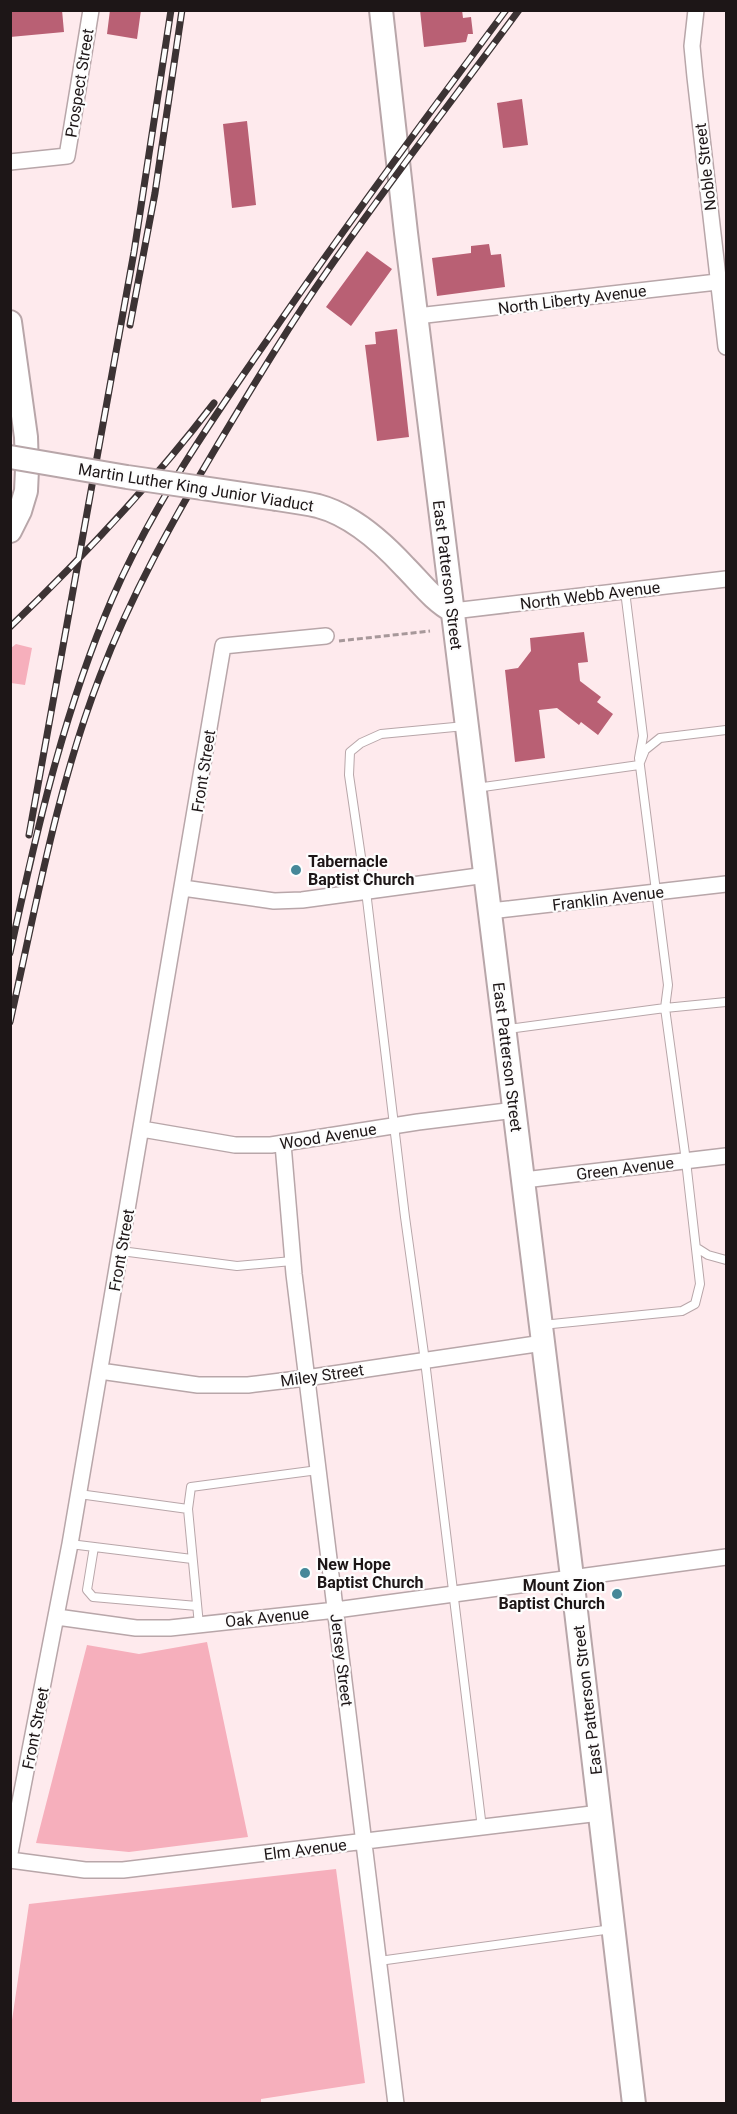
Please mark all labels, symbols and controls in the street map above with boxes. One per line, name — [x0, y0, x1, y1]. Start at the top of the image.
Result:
street label: Prospect Street — [62, 27, 97, 139]
street label: Noble Street — [691, 122, 720, 212]
street label: North Liberty Avenue — [497, 281, 647, 318]
street label: Martin Luther King Junior Viaduct — [77, 459, 315, 516]
street label: East Patterson Street — [429, 499, 466, 651]
street label: North Webb Avenue — [519, 577, 661, 614]
street label: Front Street — [188, 728, 219, 814]
place label: Tabernacle Baptist Church — [308, 852, 414, 889]
marker: Tabernacle Baptist Church — [289, 863, 303, 877]
street label: Franklin Avenue — [551, 882, 665, 915]
street label: East Patterson Street — [489, 981, 526, 1133]
street label: Wood Avenue — [278, 1119, 378, 1154]
street label: Green Avenue — [575, 1153, 675, 1184]
street label: Front Street — [105, 1207, 138, 1293]
street label: Miley Street — [279, 1360, 365, 1391]
place label: New Hope Baptist Church — [317, 1555, 423, 1592]
marker: New Hope Baptist Church — [298, 1566, 312, 1580]
place label: Mount Zion Baptist Church — [499, 1576, 605, 1613]
marker: Mount Zion Baptist Church — [610, 1587, 624, 1601]
street label: Oak Avenue — [224, 1604, 310, 1631]
street label: Jersey Street — [326, 1613, 357, 1707]
street label: East Patterson Street — [569, 1624, 606, 1776]
street label: Front Street — [18, 1685, 53, 1771]
street label: Elm Avenue — [263, 1835, 348, 1864]

